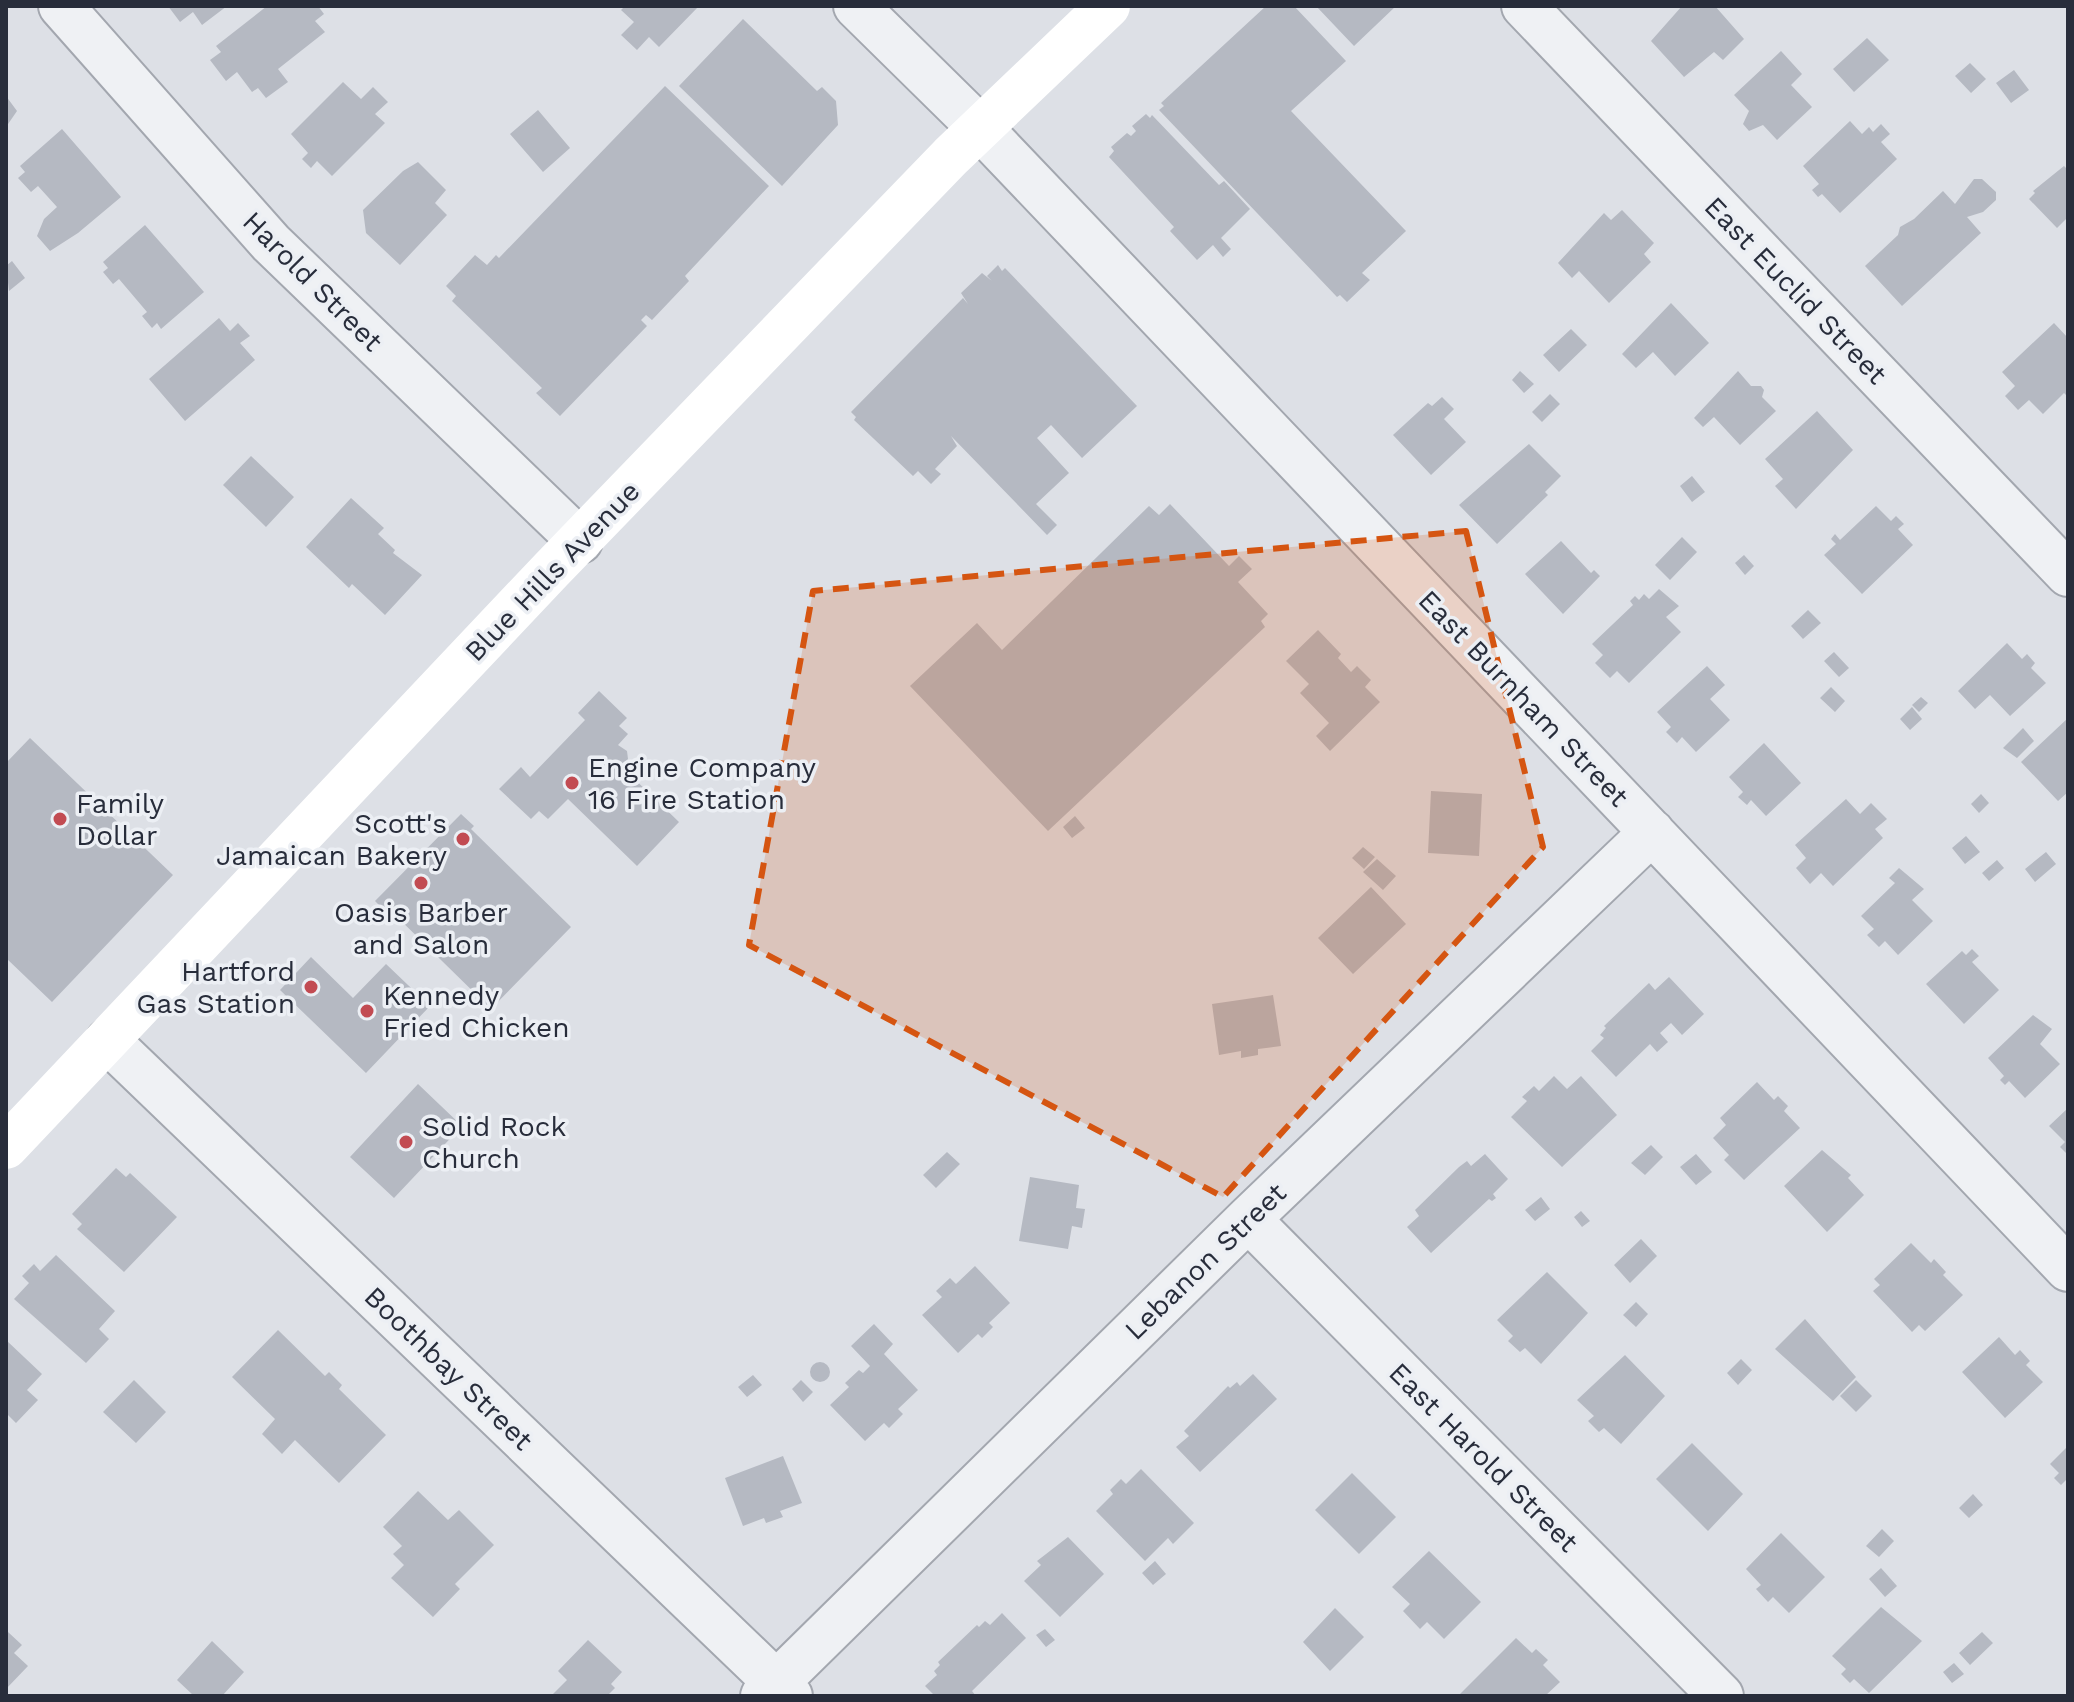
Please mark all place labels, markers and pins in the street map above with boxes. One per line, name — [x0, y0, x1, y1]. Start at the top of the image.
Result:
place label: Engine Company 16 Fire Station — [588, 751, 817, 816]
marker: Engine Company 16 Fire Station — [563, 774, 581, 792]
place label: Family Dollar — [76, 787, 165, 852]
place label: Scott's Jamaican Bakery — [216, 807, 448, 872]
marker: Family Dollar — [51, 810, 69, 828]
marker: Scott's Jamaican Bakery — [454, 830, 472, 848]
marker: Oasis Barber and Salon — [412, 874, 430, 892]
place label: Oasis Barber and Salon — [334, 896, 508, 961]
place label: Hartford Gas Station — [136, 955, 295, 1020]
marker: Hartford Gas Station — [302, 978, 320, 996]
place label: Kennedy Fried Chicken — [383, 979, 570, 1044]
marker: Kennedy Fried Chicken — [358, 1002, 376, 1020]
place label: Solid Rock Church — [422, 1110, 566, 1175]
marker: Solid Rock Church — [397, 1133, 415, 1151]

